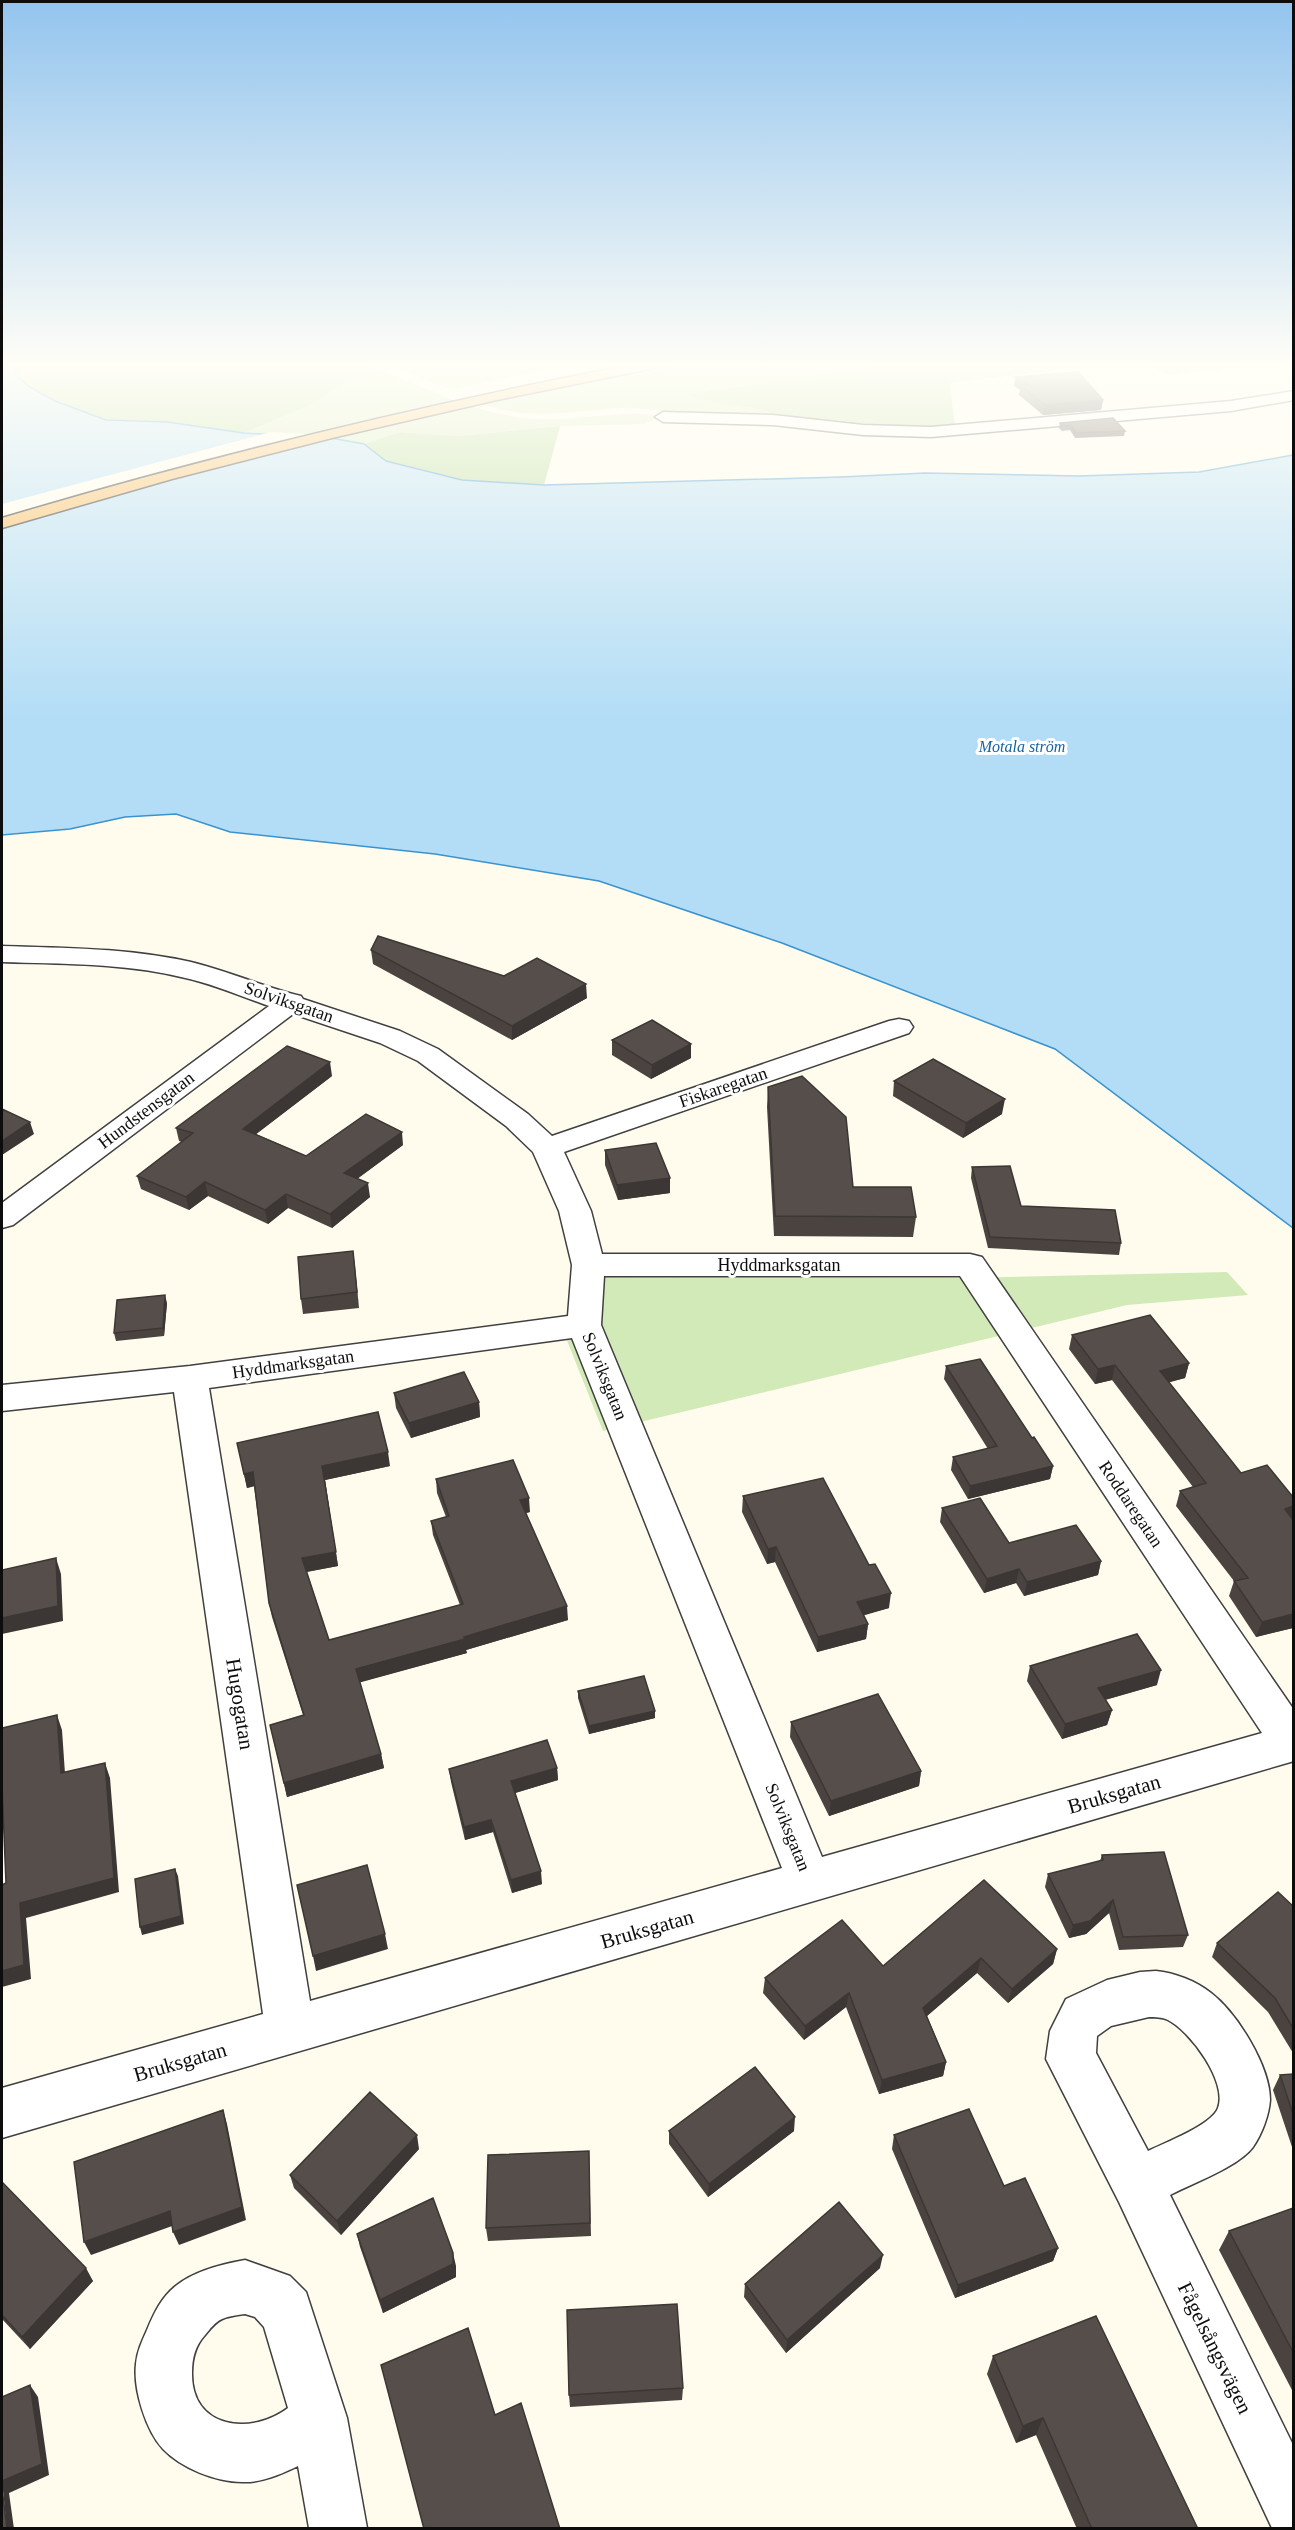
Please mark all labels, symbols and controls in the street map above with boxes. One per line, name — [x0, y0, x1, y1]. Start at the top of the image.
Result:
water label: Motala ström — [978, 738, 1065, 755]
street label: Solviksgatan — [242, 977, 336, 1027]
street label: Fiskaregatan — [676, 1063, 770, 1111]
street label: Hundstensgatan — [94, 1067, 198, 1153]
street label: Hyddmarksgatan — [718, 1255, 840, 1275]
street label: Solviksgatan — [578, 1329, 632, 1423]
street label: Hyddmarksgatan — [231, 1346, 355, 1382]
street label: Roddaregatan — [1095, 1457, 1167, 1551]
street label: Hugogatan — [221, 1657, 259, 1752]
street label: Bruksgatan — [1065, 1769, 1164, 1819]
street label: Solviksgatan — [761, 1780, 815, 1874]
street label: Bruksgatan — [598, 1904, 697, 1954]
street label: Bruksgatan — [131, 2037, 230, 2087]
street label: Fågelsångsvägen — [1173, 2278, 1257, 2418]

